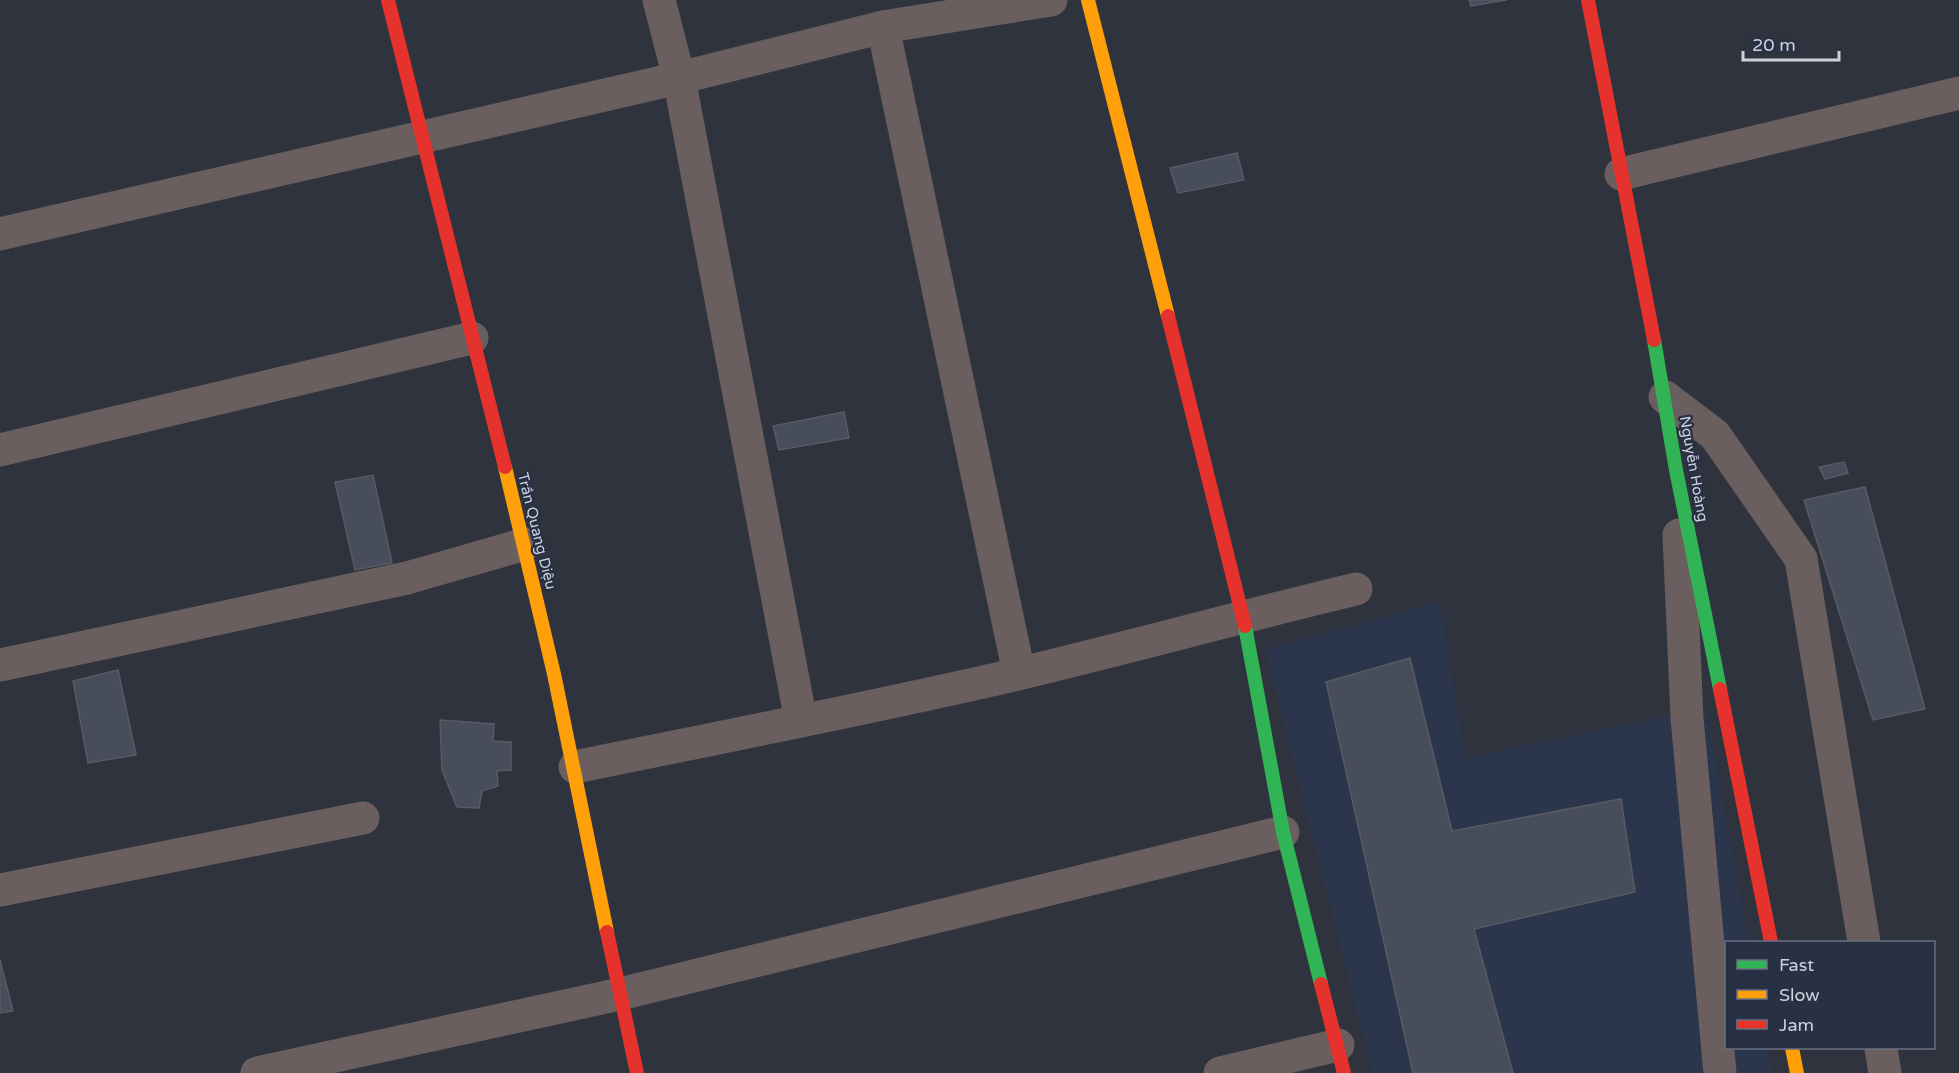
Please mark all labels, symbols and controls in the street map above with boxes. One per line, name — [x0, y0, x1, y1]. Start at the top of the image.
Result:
scale bar — [1743, 24, 1839, 62]
text: 20 m — [1752, 34, 1796, 56]
street label: Nguyễn Hoàng — [1676, 415, 1712, 523]
street label: Trần Quang Diệu — [514, 471, 560, 591]
legend — [1725, 941, 1935, 1049]
text: Fast — [1779, 954, 1814, 976]
text: Slow — [1779, 984, 1820, 1006]
text: Jam — [1779, 1014, 1814, 1036]

